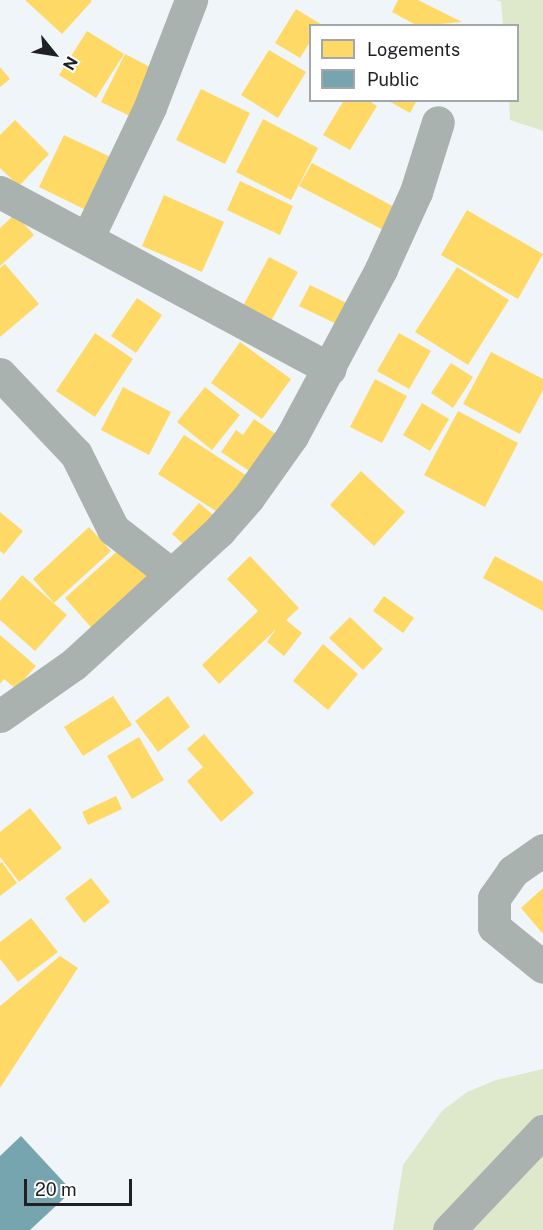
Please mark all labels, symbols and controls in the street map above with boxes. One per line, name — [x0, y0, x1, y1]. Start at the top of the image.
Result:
north arrow — [24, 24, 84, 84]
legend — [309, 24, 519, 102]
text: Logements — [367, 39, 460, 60]
text: N — [59, 53, 81, 73]
text: Public — [367, 69, 419, 90]
scale bar — [27, 1167, 135, 1205]
text: 20 m — [35, 1179, 77, 1200]

